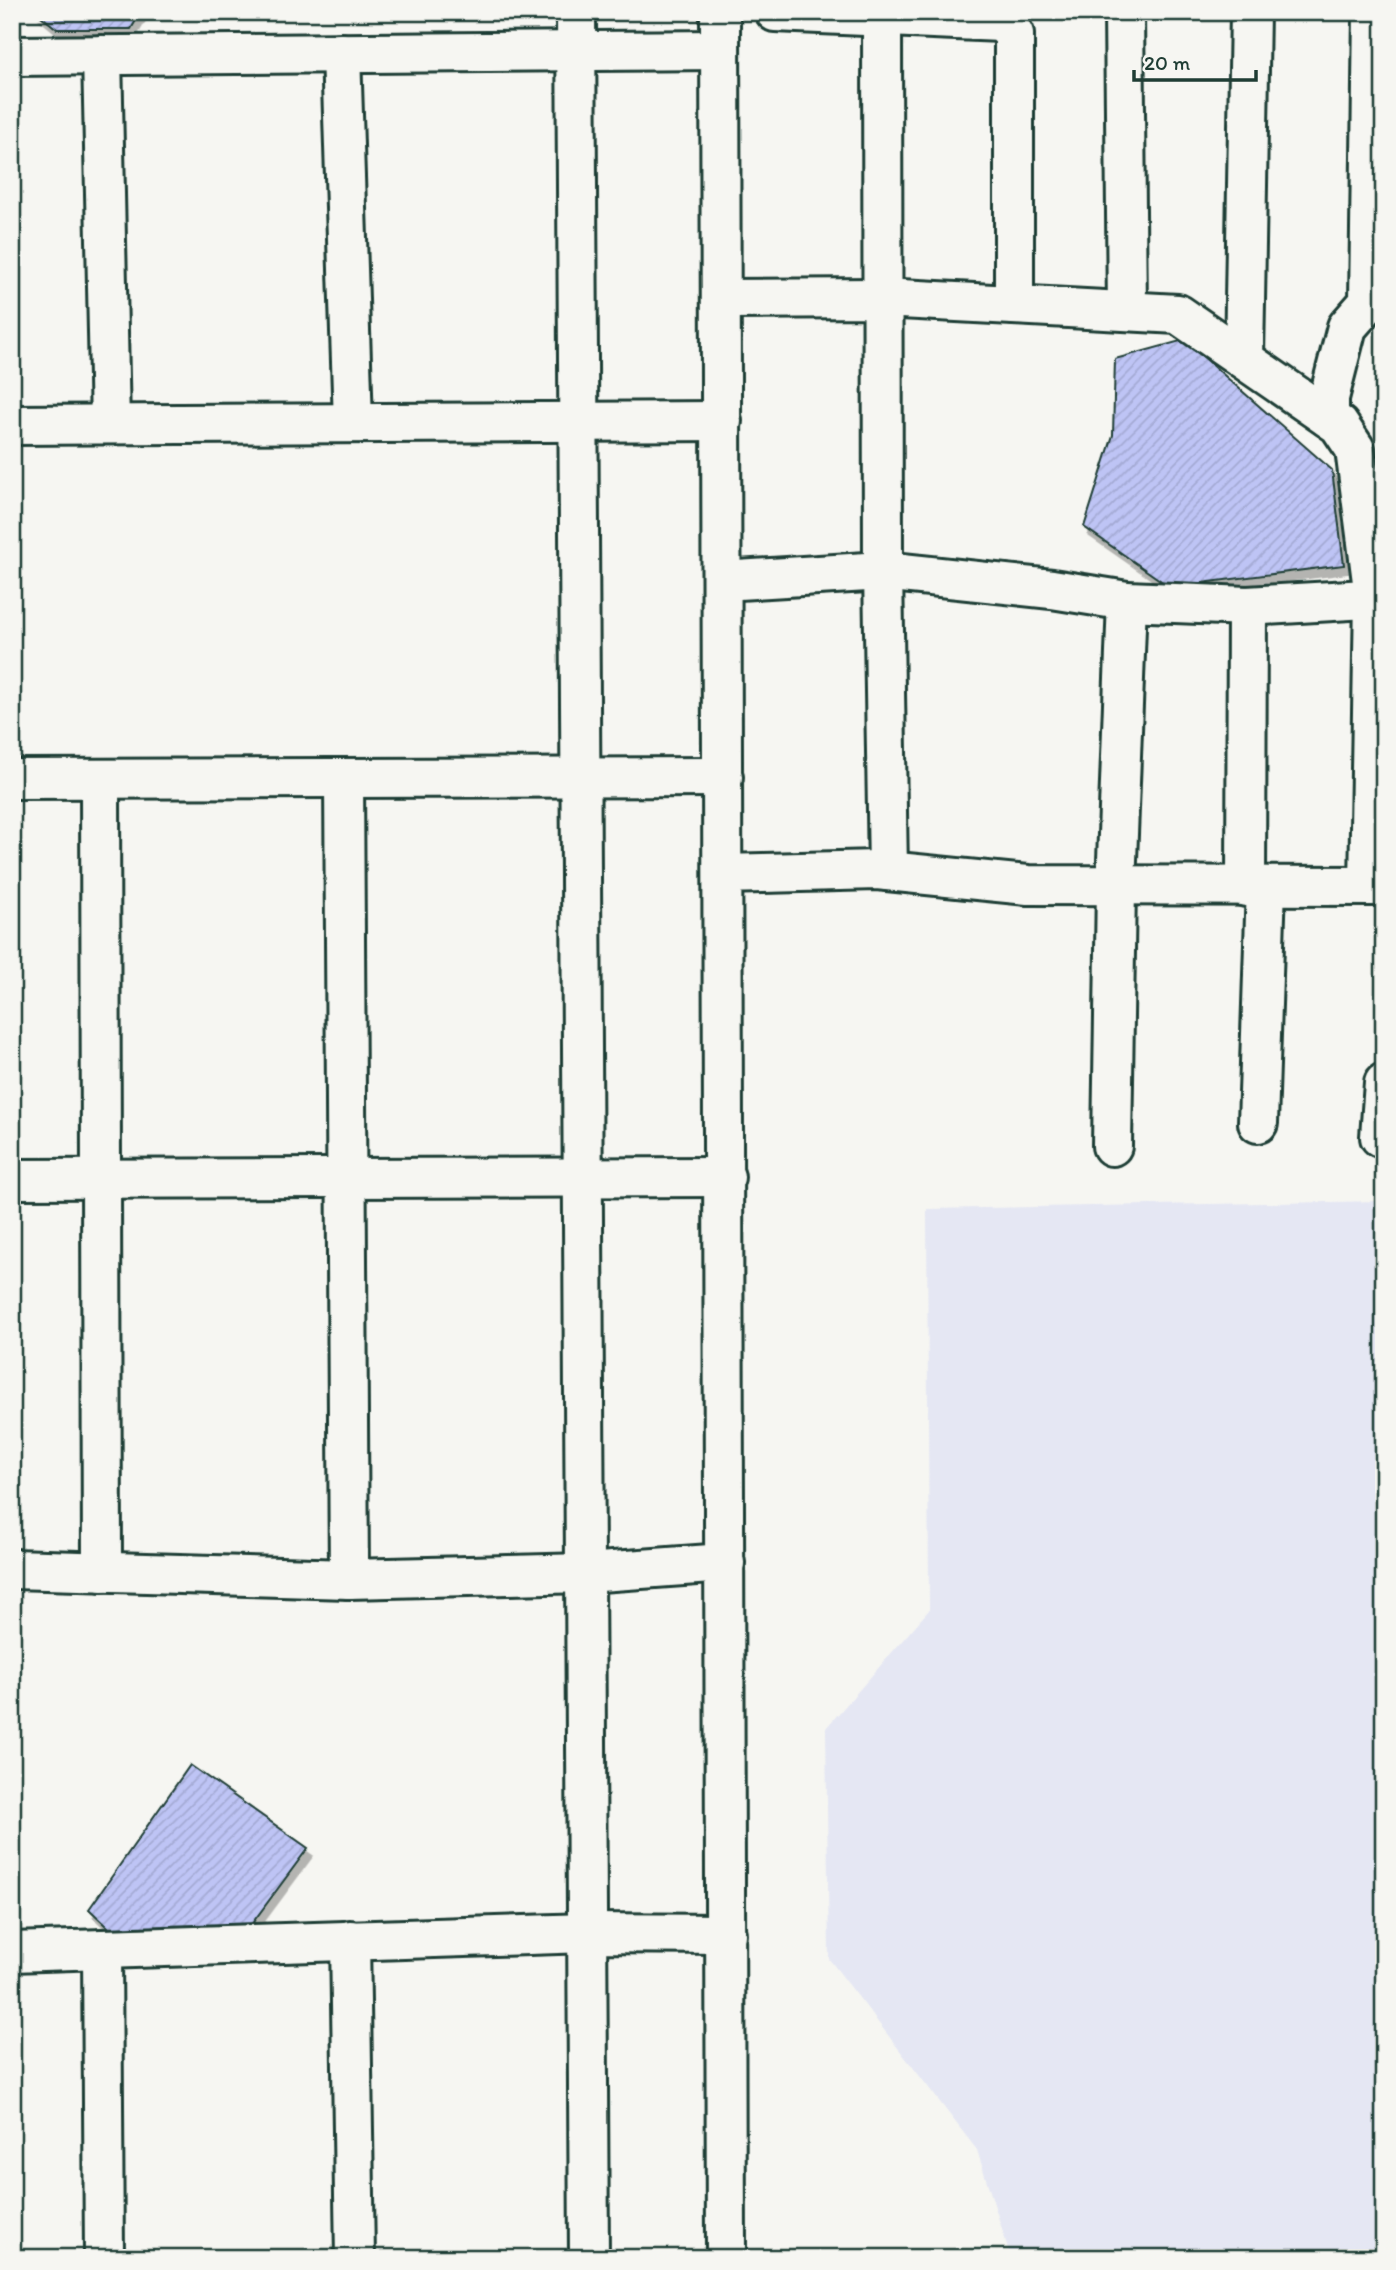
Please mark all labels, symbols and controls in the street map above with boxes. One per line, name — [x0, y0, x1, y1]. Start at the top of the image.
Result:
scale bar — [1134, 38, 1256, 82]
text: 20 m — [1144, 50, 1191, 75]

